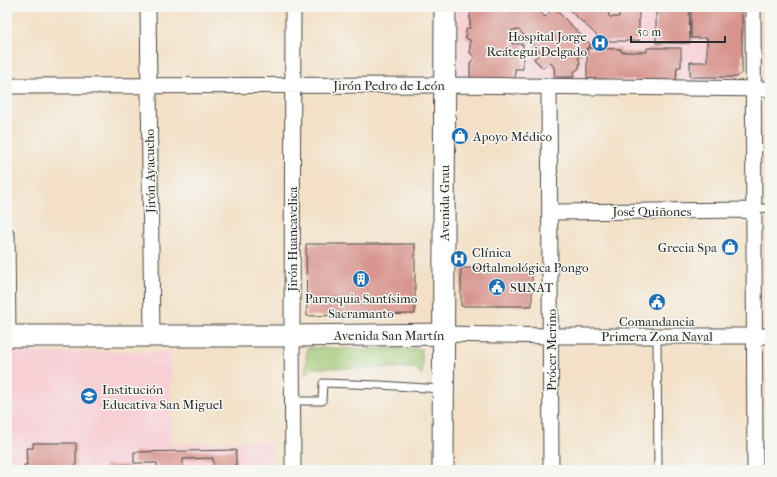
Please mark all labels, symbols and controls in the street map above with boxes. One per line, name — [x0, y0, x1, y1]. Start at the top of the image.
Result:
scale bar — [631, 18, 725, 44]
text: 50 m — [637, 25, 661, 39]
place label: Hospital Jorge Reátegui Delgado — [487, 29, 588, 59]
hospital icon: Hospital Jorge Reátegui Delgado — [590, 33, 610, 53]
street label: Jirón Pedro de León — [332, 78, 445, 93]
shop icon: Apoyo Médico — [450, 126, 470, 146]
street label: Jirón Ayacucho — [142, 128, 158, 214]
place label: Apoyo Médico — [472, 129, 552, 144]
street label: Avenida Grau — [437, 164, 452, 242]
street label: Jirón Huancavelica — [285, 185, 300, 293]
street label: José Quiñones — [611, 204, 692, 219]
shop icon: Grecia Spa — [720, 237, 740, 257]
place label: Grecia Spa — [658, 240, 718, 255]
place label: Clínica Oftalmológica Pongo — [472, 245, 589, 275]
hospital icon: Clínica Oftalmológica Pongo — [449, 249, 469, 269]
building icon: Parroquia Santísimo Sacramanto — [351, 269, 371, 289]
public building icon: SUNAT — [487, 277, 507, 297]
place label: SUNAT — [510, 280, 554, 295]
place label: Parroquia Santísimo Sacramanto — [305, 291, 418, 321]
public building icon: Comandancia Primera Zona Naval — [647, 292, 667, 312]
street label: Prócer Merino — [544, 309, 559, 391]
place label: Comandancia Primera Zona Naval — [601, 314, 713, 344]
street label: Avenida San Martín — [333, 328, 445, 343]
place label: Institución Educativa San Miguel — [102, 382, 223, 412]
school or university icon: Institución Educativa San Miguel — [79, 386, 99, 406]

